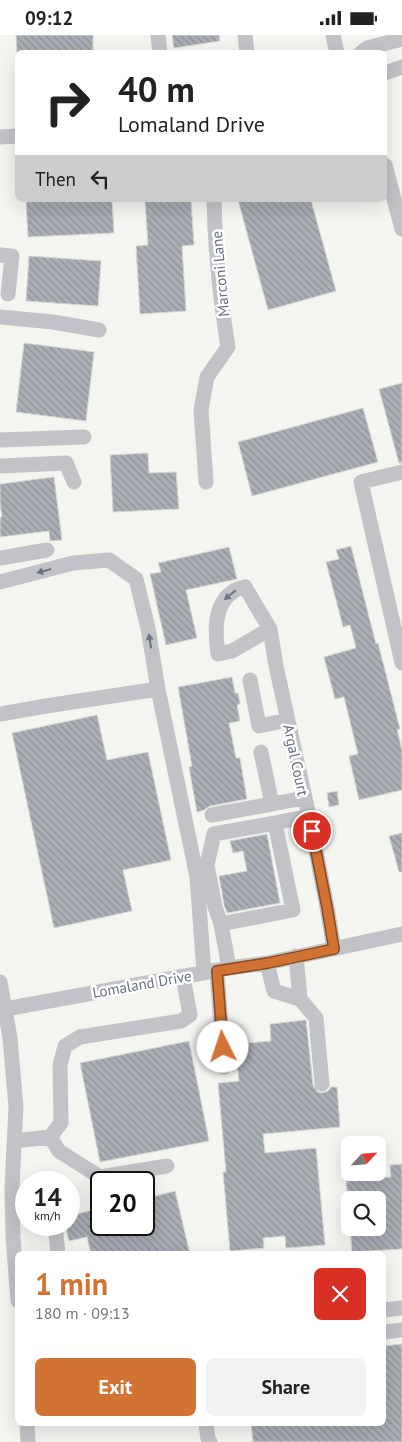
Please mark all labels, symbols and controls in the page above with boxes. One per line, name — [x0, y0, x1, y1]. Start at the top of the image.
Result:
text: 09:12 — [25, 6, 73, 30]
text: 40 m — [118, 66, 195, 112]
icon: right — [35, 70, 100, 135]
text: Lomaland Drive — [118, 110, 265, 138]
icon: left — [86, 165, 114, 193]
text: Then — [35, 167, 76, 191]
street label: Marconi Lane — [207, 230, 233, 318]
one-way arrow — [36, 567, 51, 575]
one-way arrow — [224, 590, 237, 601]
one-way arrow — [146, 633, 154, 649]
street label: Argal Court — [279, 723, 313, 797]
pin — [291, 810, 333, 852]
icon: arrive — [298, 817, 326, 845]
street label: Lomaland Drive — [91, 966, 193, 1002]
position arrow — [196, 1020, 248, 1072]
north arrow — [341, 1136, 386, 1181]
map controls — [341, 1136, 386, 1236]
speed limit sign: 20 — [90, 1171, 155, 1236]
text: 14 — [33, 1181, 62, 1213]
button: search — [341, 1191, 386, 1236]
text: km/h — [34, 1208, 61, 1223]
text: 1 min — [35, 1264, 108, 1303]
button: close — [314, 1268, 366, 1320]
text: 180 m · 09:13 — [35, 1303, 130, 1323]
button: Exit — [35, 1358, 196, 1416]
button: Share — [206, 1358, 366, 1416]

